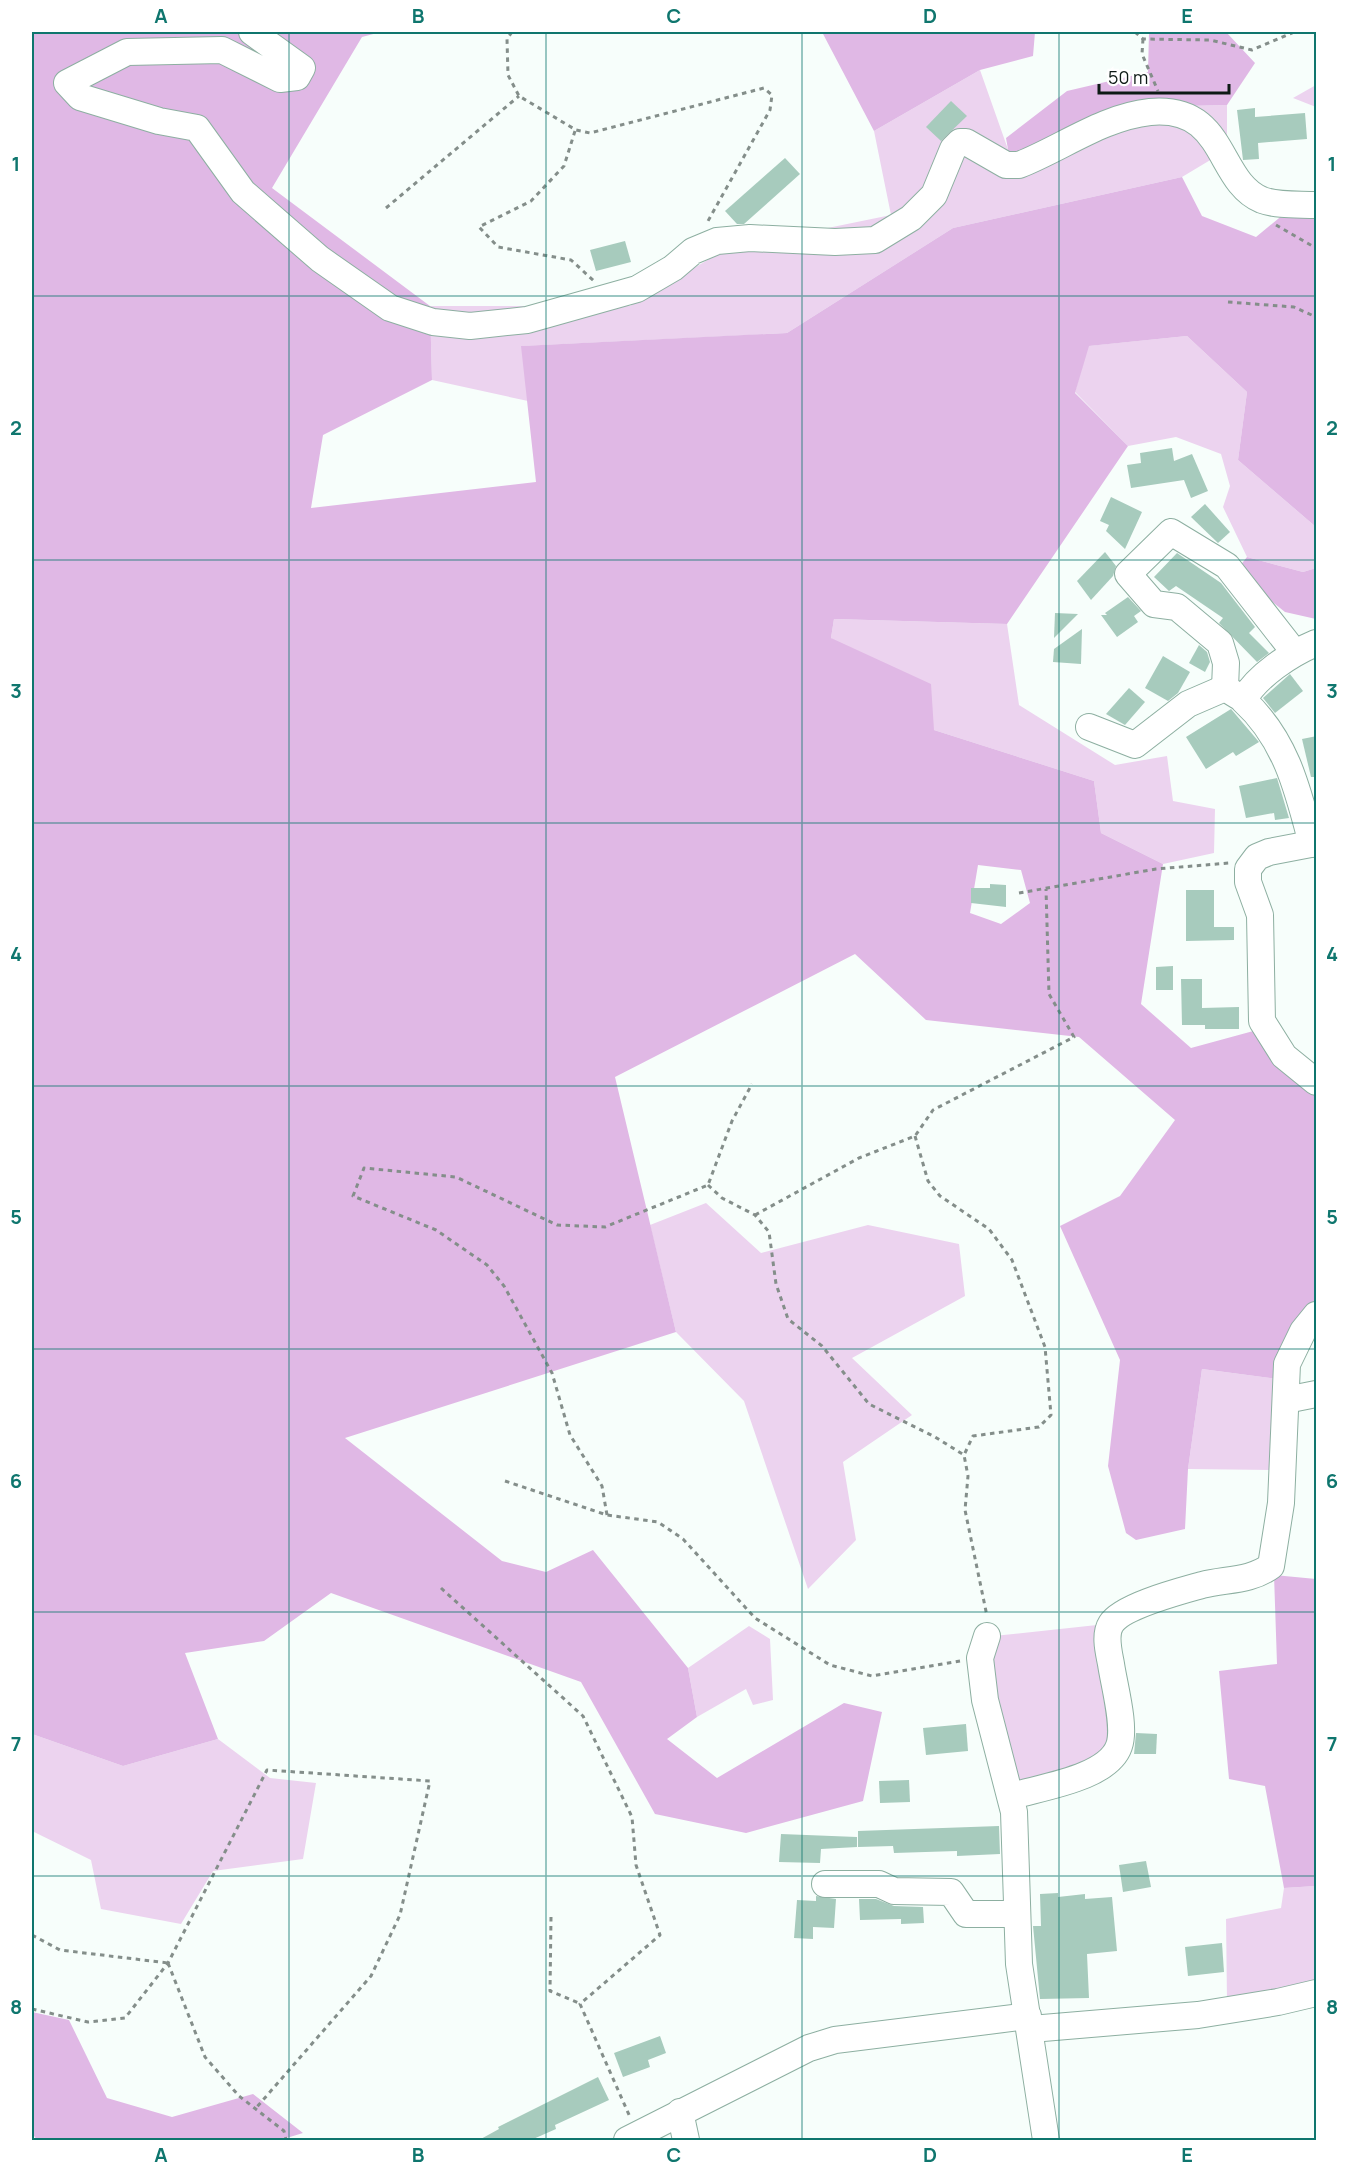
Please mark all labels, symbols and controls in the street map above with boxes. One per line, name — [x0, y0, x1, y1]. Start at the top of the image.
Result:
text: A — [154, 2, 168, 29]
text: B — [412, 2, 425, 29]
text: C — [667, 2, 681, 29]
text: D — [923, 2, 937, 29]
text: E — [1181, 2, 1193, 29]
scale bar — [1099, 57, 1230, 95]
text: 50 m — [1108, 65, 1148, 89]
text: 1 — [12, 150, 20, 177]
text: 1 — [1328, 150, 1336, 177]
text: 2 — [10, 414, 22, 441]
text: 2 — [1326, 414, 1338, 441]
text: 3 — [10, 677, 22, 704]
text: 3 — [1326, 677, 1338, 704]
text: 4 — [10, 940, 22, 967]
text: 4 — [1326, 940, 1338, 967]
text: 5 — [10, 1203, 22, 1230]
text: 5 — [1326, 1203, 1338, 1230]
text: 6 — [10, 1467, 22, 1494]
text: 6 — [1326, 1467, 1338, 1494]
text: 7 — [11, 1730, 21, 1757]
text: 7 — [1327, 1730, 1337, 1757]
text: 8 — [10, 1993, 22, 2020]
text: 8 — [1326, 1993, 1338, 2020]
text: A — [154, 2141, 168, 2168]
text: B — [412, 2141, 425, 2168]
text: C — [667, 2141, 681, 2168]
text: D — [923, 2141, 937, 2168]
text: E — [1181, 2141, 1193, 2168]

